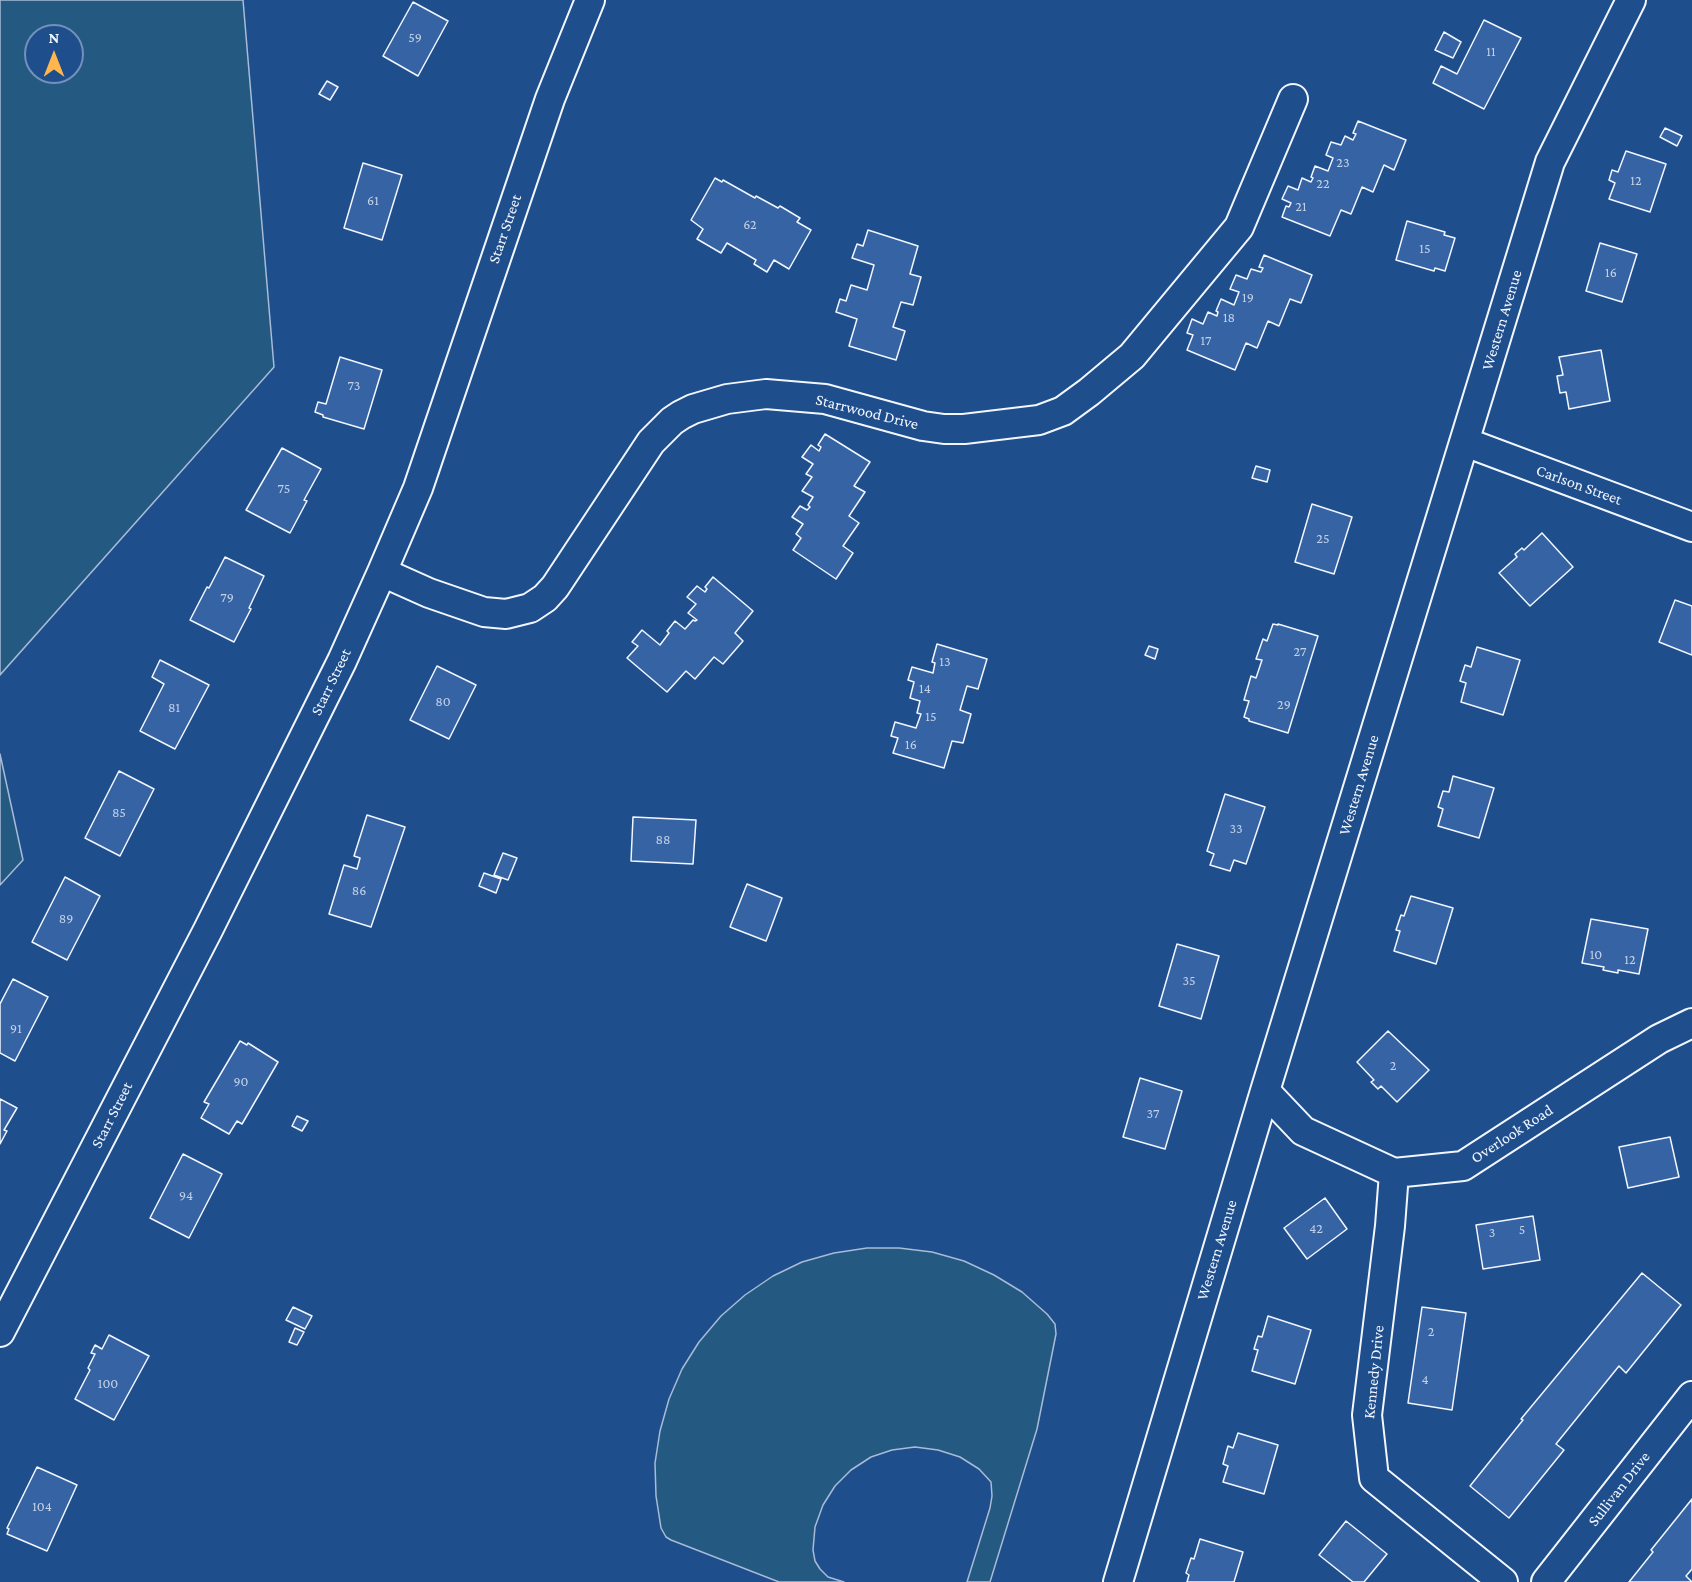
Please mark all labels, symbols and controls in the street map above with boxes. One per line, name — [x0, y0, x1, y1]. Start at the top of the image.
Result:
north arrow — [24, 24, 84, 84]
text: N — [49, 29, 59, 46]
house number: 59 — [408, 30, 422, 46]
house number: 11 — [1486, 44, 1496, 60]
house number: 23 — [1336, 155, 1350, 171]
house number: 12 — [1630, 173, 1642, 189]
house number: 22 — [1316, 176, 1330, 192]
street label: Starr Street — [484, 192, 526, 266]
house number: 61 — [367, 193, 379, 209]
house number: 21 — [1295, 199, 1307, 215]
house number: 62 — [743, 217, 757, 233]
house number: 15 — [1419, 241, 1431, 257]
house number: 16 — [1605, 265, 1617, 281]
street label: Western Avenue — [1478, 267, 1526, 373]
house number: 19 — [1242, 290, 1254, 306]
house number: 18 — [1223, 310, 1235, 326]
house number: 17 — [1200, 333, 1212, 349]
house number: 73 — [348, 378, 360, 394]
street label: Starrwood Drive — [814, 390, 920, 434]
street label: Carlson Street — [1534, 461, 1624, 509]
house number: 75 — [278, 481, 290, 497]
house number: 25 — [1316, 531, 1330, 547]
house number: 79 — [220, 590, 234, 606]
house number: 27 — [1294, 644, 1306, 660]
street label: Starr Street — [307, 645, 355, 719]
house number: 13 — [939, 654, 951, 670]
house number: 14 — [919, 681, 931, 697]
house number: 80 — [435, 694, 451, 710]
house number: 29 — [1277, 697, 1291, 713]
house number: 81 — [168, 700, 180, 716]
house number: 15 — [925, 709, 937, 725]
street label: Western Avenue — [1335, 732, 1383, 838]
house number: 16 — [905, 737, 917, 753]
house number: 85 — [112, 805, 126, 821]
house number: 33 — [1229, 821, 1243, 837]
house number: 88 — [655, 832, 671, 848]
house number: 86 — [352, 883, 366, 899]
house number: 89 — [59, 911, 73, 927]
house number: 10 — [1590, 947, 1602, 963]
house number: 12 — [1624, 952, 1636, 968]
house number: 35 — [1182, 973, 1196, 989]
house number: 91 — [10, 1021, 22, 1037]
house number: 2 — [1390, 1058, 1396, 1074]
house number: 90 — [233, 1074, 249, 1090]
street label: Starr Street — [87, 1079, 137, 1151]
street label: Overlook Road — [1467, 1100, 1557, 1168]
house number: 37 — [1147, 1106, 1159, 1122]
house number: 94 — [179, 1188, 193, 1204]
street label: Western Avenue — [1193, 1197, 1241, 1303]
house number: 42 — [1309, 1221, 1323, 1237]
house number: 5 — [1519, 1222, 1525, 1238]
house number: 3 — [1489, 1225, 1495, 1241]
street label: Kennedy Drive — [1360, 1324, 1388, 1420]
house number: 2 — [1428, 1324, 1434, 1340]
house number: 4 — [1421, 1372, 1429, 1388]
house number: 100 — [98, 1376, 118, 1392]
street label: Sullivan Drive — [1584, 1448, 1654, 1530]
house number: 104 — [32, 1499, 52, 1515]

